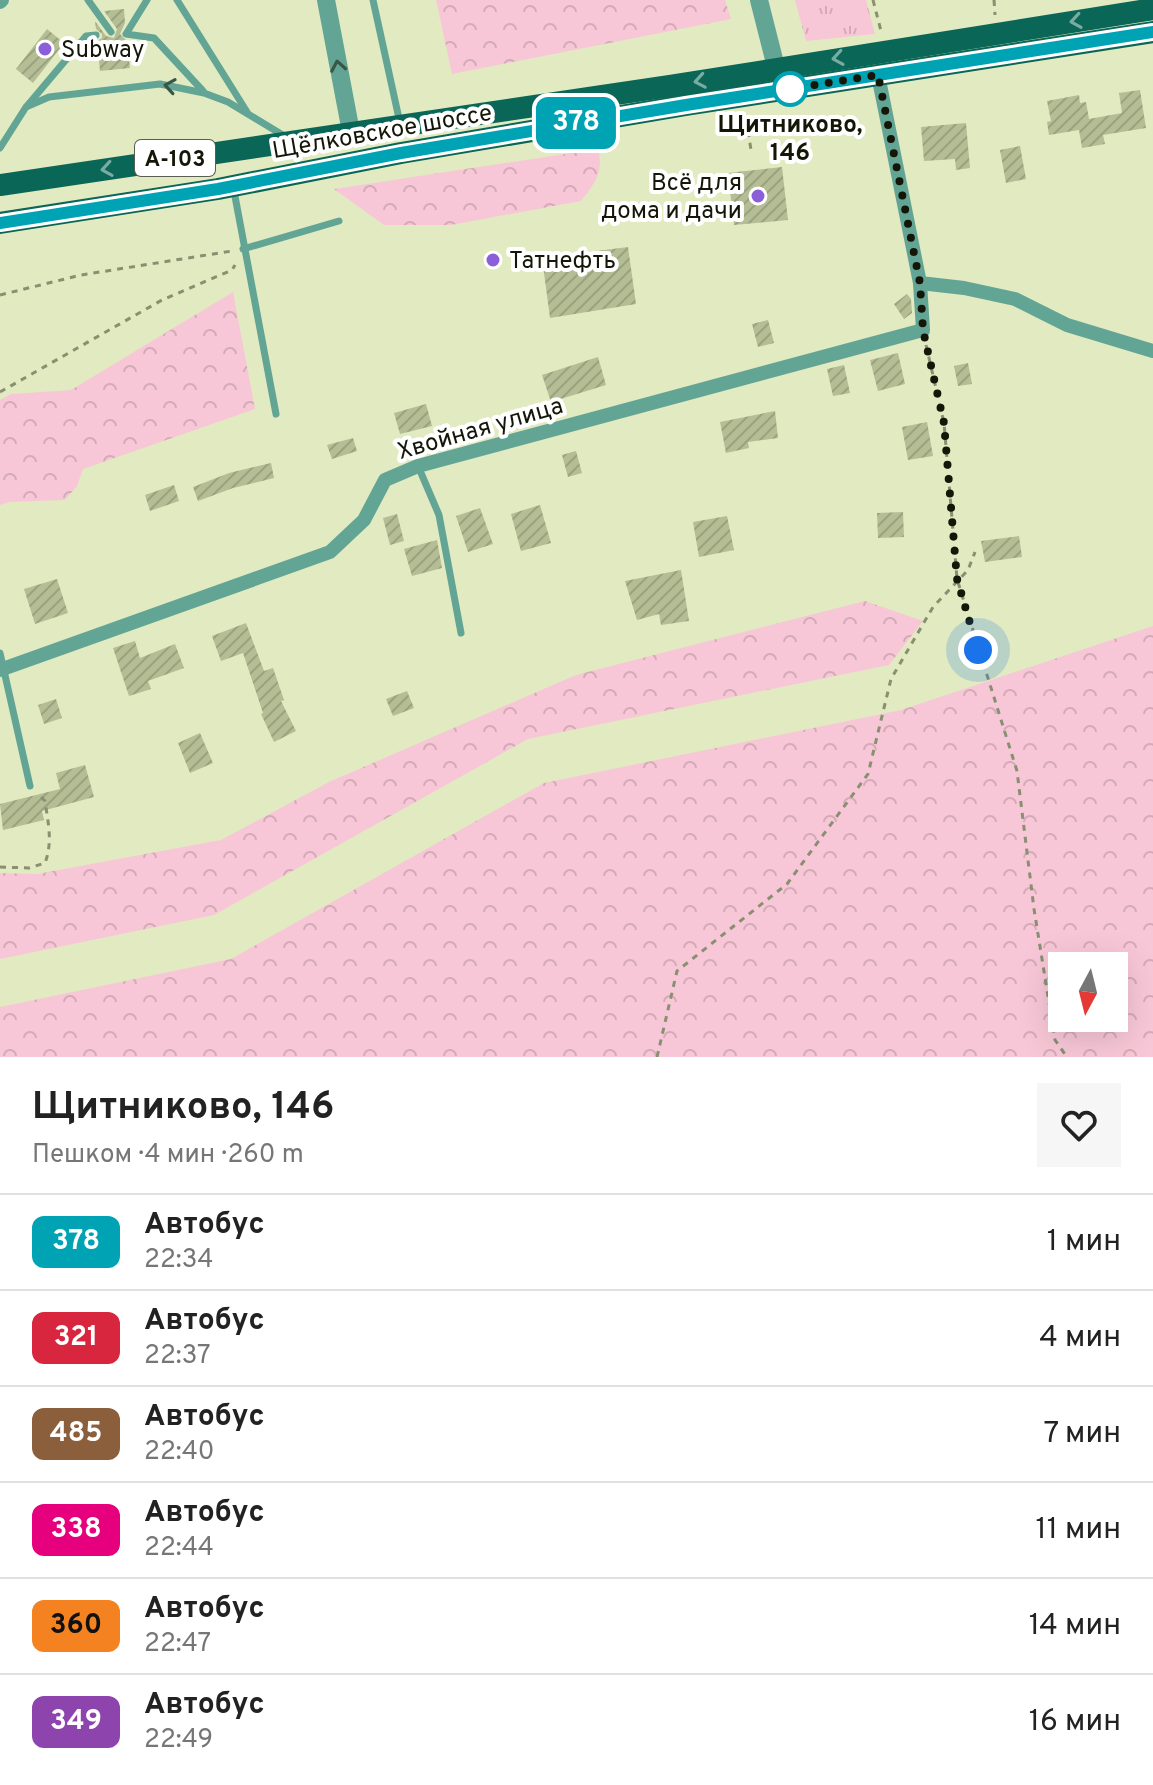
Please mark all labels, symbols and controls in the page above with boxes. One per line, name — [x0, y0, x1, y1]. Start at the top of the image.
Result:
one-way arrow — [1069, 12, 1083, 29]
place label: Subway — [61, 36, 144, 66]
marker: Subway — [36, 40, 54, 58]
one-way arrow — [831, 49, 845, 66]
one-way arrow — [330, 60, 347, 73]
one-way arrow — [693, 71, 707, 88]
marker: Щитниково, 146 — [773, 72, 807, 106]
one-way arrow — [163, 79, 177, 96]
line badge: 378 — [530, 97, 622, 149]
street label: Щёлковское шоссе — [270, 99, 495, 167]
text: 378 — [552, 105, 600, 141]
place label: Щитниково, 146 — [717, 111, 863, 169]
road number: А-103 — [135, 140, 215, 176]
one-way arrow — [100, 160, 114, 177]
place label: Всё для дома и дачи — [601, 169, 742, 227]
marker: Всё для дома и дачи — [749, 187, 767, 205]
place label: Татнефть — [509, 247, 616, 277]
marker: Татнефть — [484, 251, 502, 269]
street label: Хвойная улица — [394, 392, 567, 468]
your location — [958, 630, 998, 670]
north arrow — [1048, 952, 1128, 1032]
map controls — [1048, 952, 1128, 1032]
button: heart — [1037, 1083, 1121, 1167]
text: Щитниково, 146 — [32, 1084, 334, 1133]
text: Пешком · 4 мин · 260 m — [32, 1139, 304, 1172]
text: Автобус — [144, 1207, 265, 1244]
text: 378 — [52, 1224, 100, 1260]
text: 1 мин — [1047, 1224, 1121, 1261]
text: 22:34 — [144, 1244, 213, 1277]
text: Автобус — [144, 1303, 265, 1340]
text: 321 — [54, 1320, 98, 1356]
text: 4 мин — [1039, 1320, 1121, 1357]
text: 22:37 — [144, 1340, 211, 1373]
text: Автобус — [144, 1399, 265, 1436]
text: 485 — [50, 1416, 102, 1452]
text: 7 мин — [1044, 1416, 1121, 1453]
text: 22:40 — [144, 1436, 215, 1469]
text: Автобус — [144, 1495, 265, 1532]
text: 338 — [50, 1512, 102, 1548]
text: 11 мин — [1036, 1512, 1121, 1549]
text: 22:44 — [144, 1532, 214, 1565]
text: Автобус — [144, 1591, 265, 1628]
text: 360 — [50, 1608, 102, 1644]
text: 14 мин — [1029, 1608, 1121, 1645]
text: 22:47 — [144, 1628, 211, 1661]
text: Автобус — [144, 1687, 265, 1724]
text: 349 — [50, 1704, 102, 1740]
text: 16 мин — [1029, 1704, 1121, 1741]
text: 22:49 — [144, 1724, 213, 1757]

